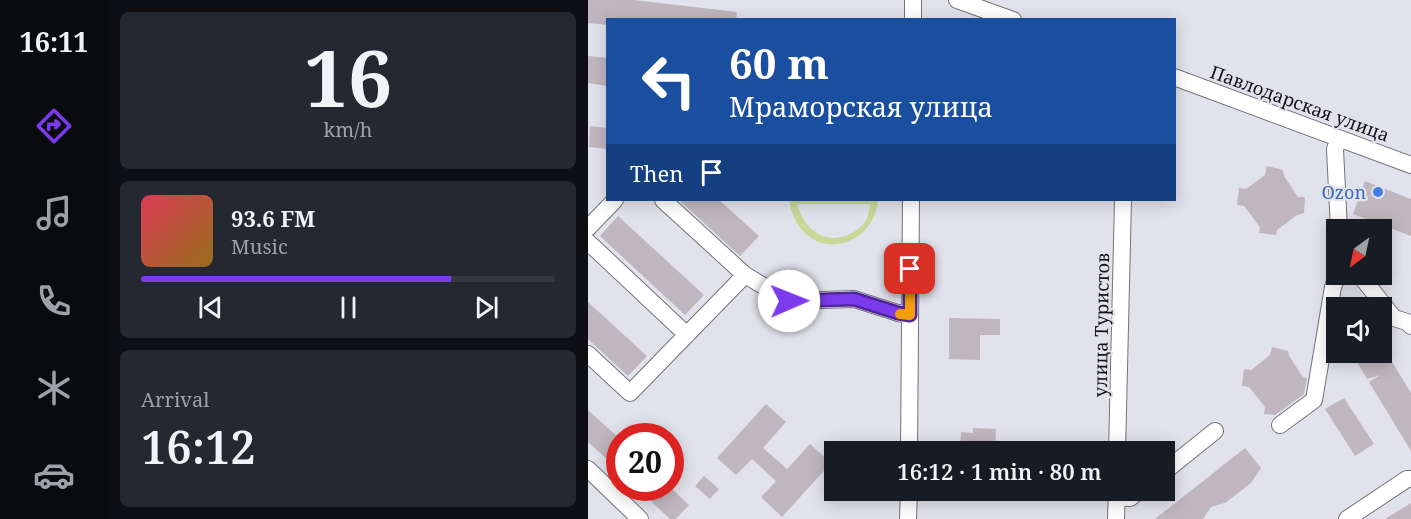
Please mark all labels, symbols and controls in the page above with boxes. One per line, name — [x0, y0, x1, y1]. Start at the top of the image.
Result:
text: 16:11 — [19, 23, 89, 60]
text: 16 — [304, 24, 392, 130]
text: 60 m — [729, 34, 829, 91]
icon: left — [630, 42, 708, 120]
street label: Павлодарская улица — [1207, 59, 1393, 147]
text: Мраморская улица — [729, 88, 993, 125]
icon: directions — [33, 105, 75, 147]
text: km/h — [323, 116, 373, 143]
icon: arrive — [695, 156, 728, 189]
text: Then — [630, 158, 683, 188]
place label: Ozon — [1321, 180, 1366, 204]
marker: Ozon — [1371, 185, 1385, 199]
icon: music — [33, 192, 75, 234]
text: 93.6 FM — [231, 203, 315, 233]
north arrow — [1326, 219, 1392, 285]
map controls — [1326, 219, 1392, 363]
text: Music — [231, 233, 288, 260]
pin — [884, 243, 935, 294]
icon: arrive — [893, 252, 926, 285]
street label: улица Туристов — [1088, 253, 1114, 397]
position arrow — [757, 269, 821, 333]
icon: phone — [33, 280, 75, 322]
icon: previous — [194, 291, 227, 324]
icon: pause — [332, 291, 365, 324]
icon: next — [470, 291, 503, 324]
button: sound — [1326, 297, 1392, 363]
icon: climate — [33, 367, 75, 409]
text: Arrival — [141, 386, 209, 413]
text: 16:12 — [141, 416, 256, 477]
speed limit sign: 20 — [606, 423, 684, 501]
icon: car — [33, 454, 75, 496]
text: 16:12 · 1 min · 80 m — [897, 456, 1102, 486]

